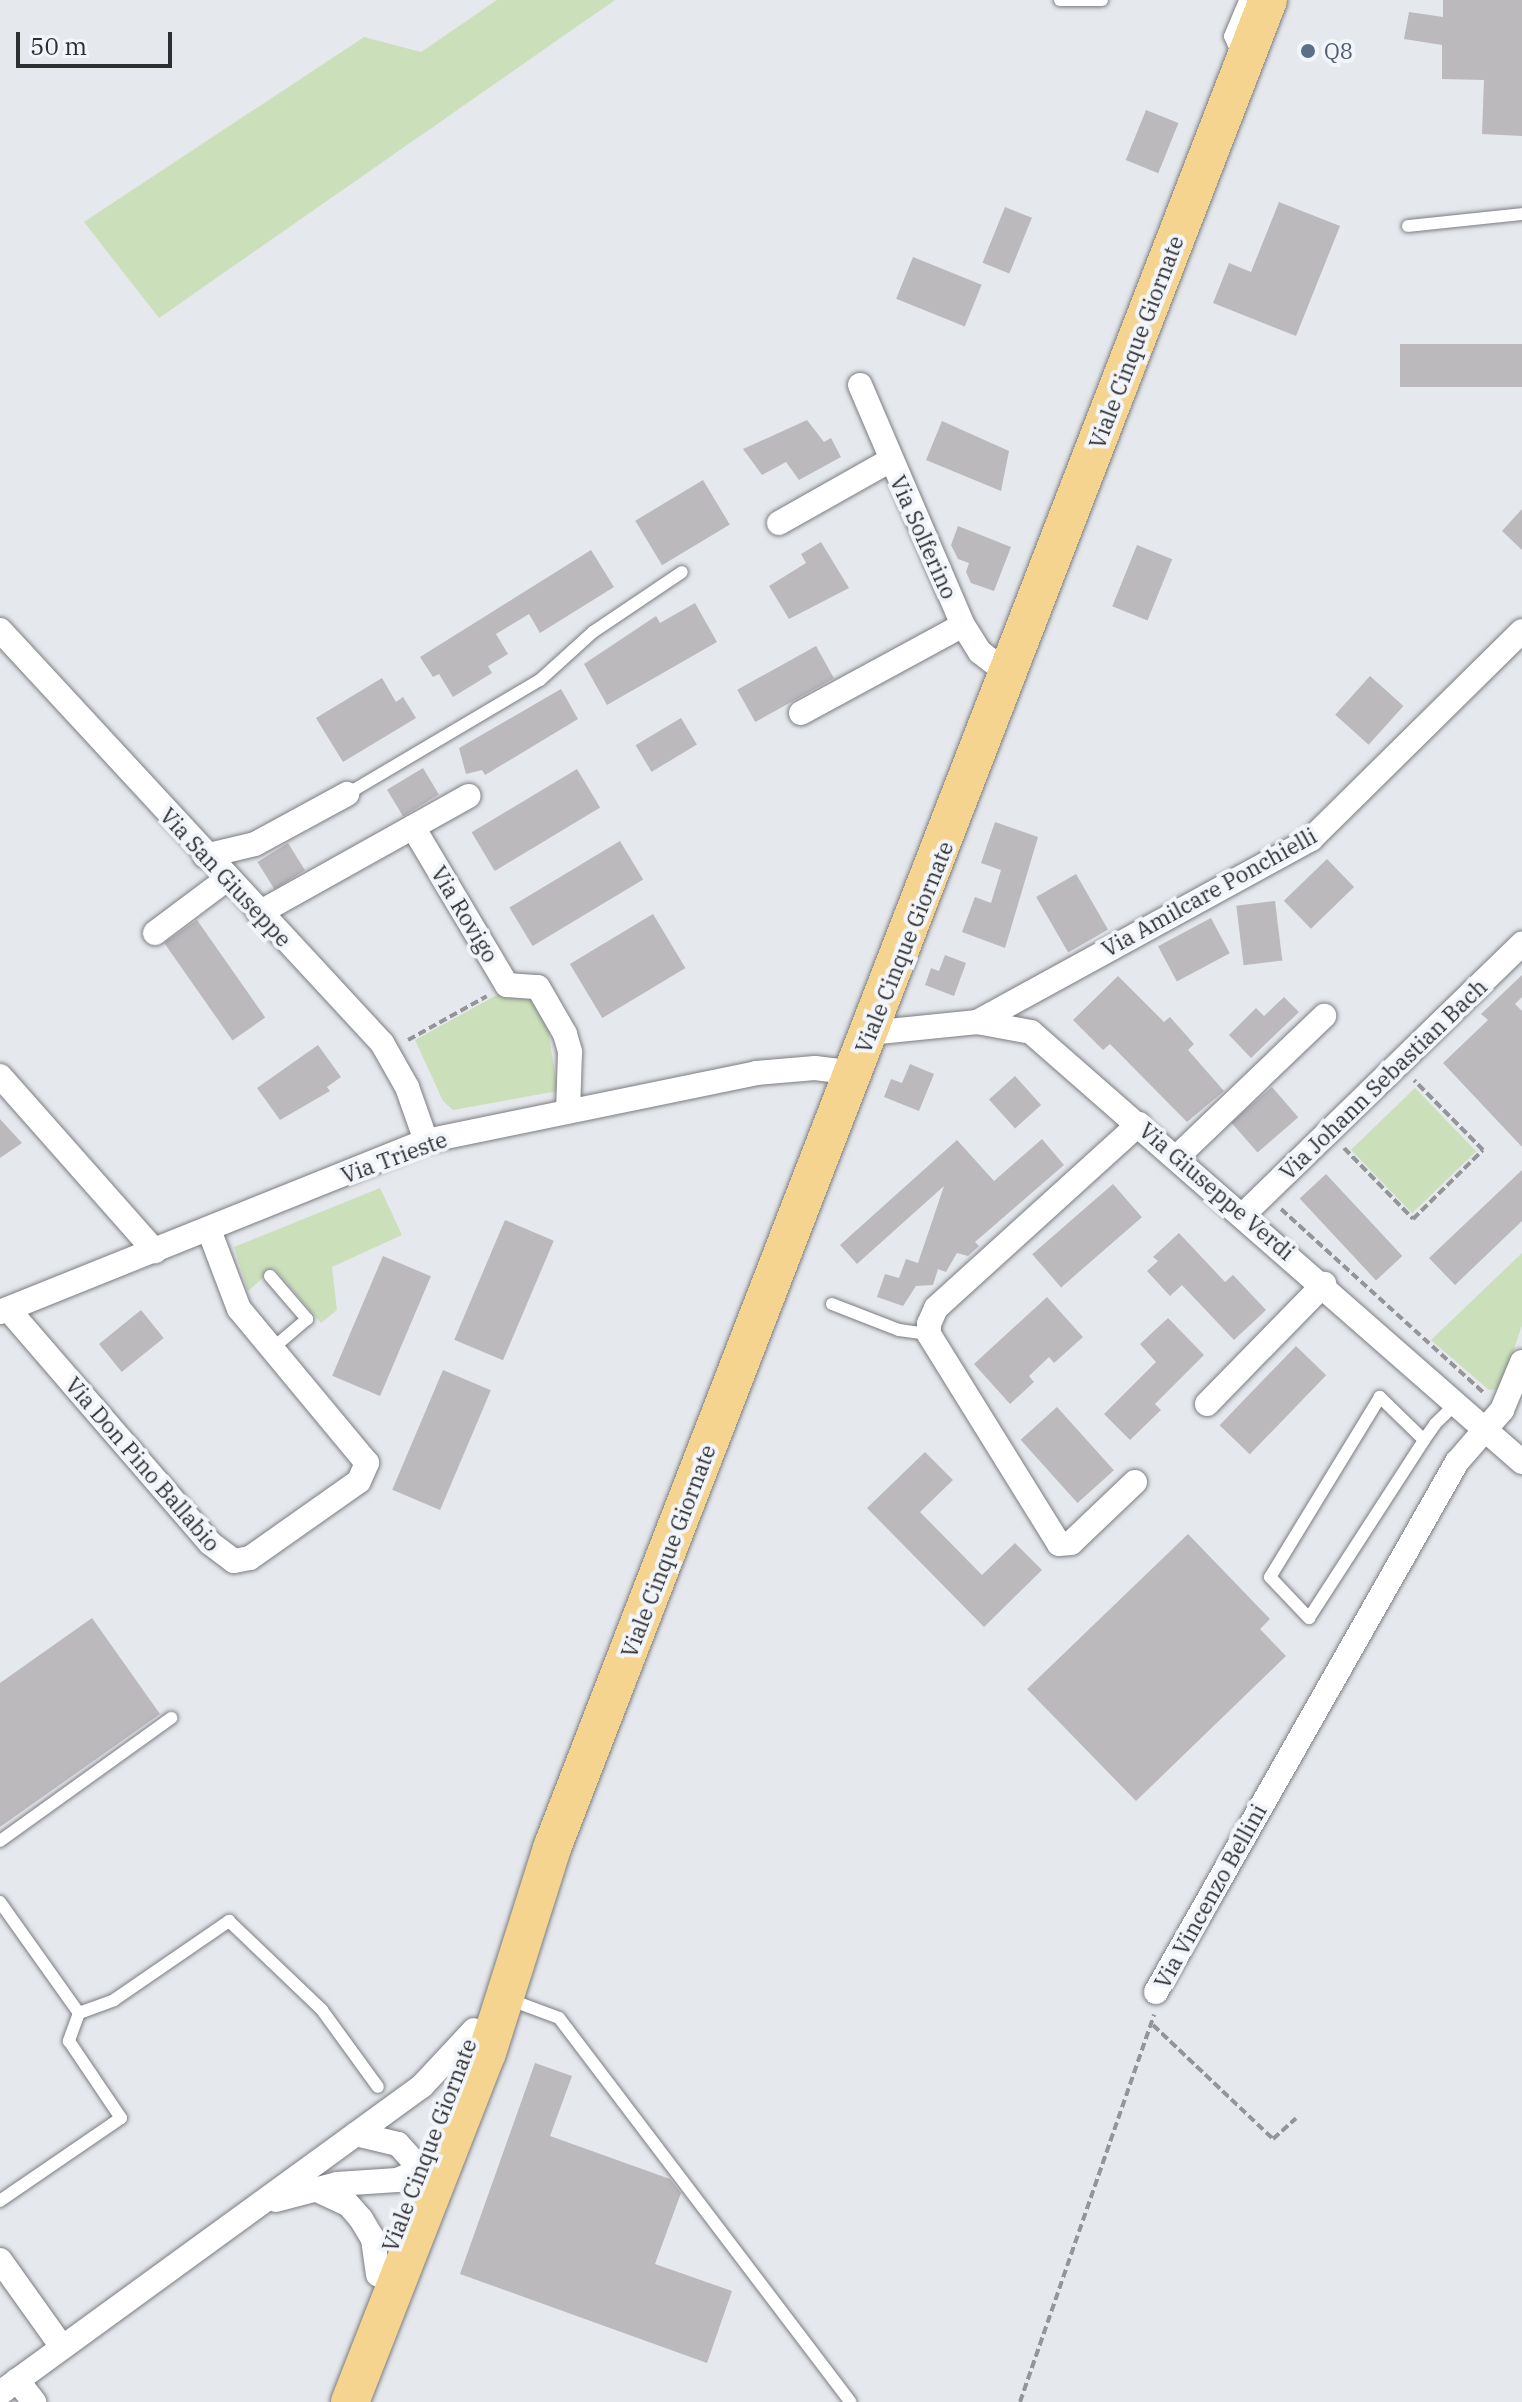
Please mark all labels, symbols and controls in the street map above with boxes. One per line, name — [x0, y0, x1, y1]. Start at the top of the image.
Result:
scale bar — [20, 16, 176, 66]
text: 50 m — [30, 30, 87, 62]
place label: Q8 — [1324, 38, 1353, 64]
marker: Q8 — [1299, 42, 1317, 60]
street label: Viale Cinque Giornate — [1083, 232, 1189, 452]
street label: Via Solferino — [885, 471, 963, 603]
street label: Via San Giuseppe — [155, 802, 297, 952]
street label: Via Amilcare Ponchielli — [1097, 822, 1321, 962]
street label: Viale Cinque Giornate — [849, 837, 959, 1057]
street label: Via Rovigo — [426, 861, 504, 967]
street label: Via Johann Sebastian Bach — [1274, 973, 1492, 1185]
street label: Via Giuseppe Verdi — [1134, 1117, 1300, 1265]
street label: Via Trieste — [337, 1126, 451, 1188]
street label: Via Don Pino Ballabio — [60, 1372, 226, 1556]
street label: Viale Cinque Giornate — [615, 1441, 721, 1661]
street label: Via Vincenzo Bellini — [1148, 1799, 1272, 1993]
street label: Viale Cinque Giornate — [376, 2035, 482, 2255]

